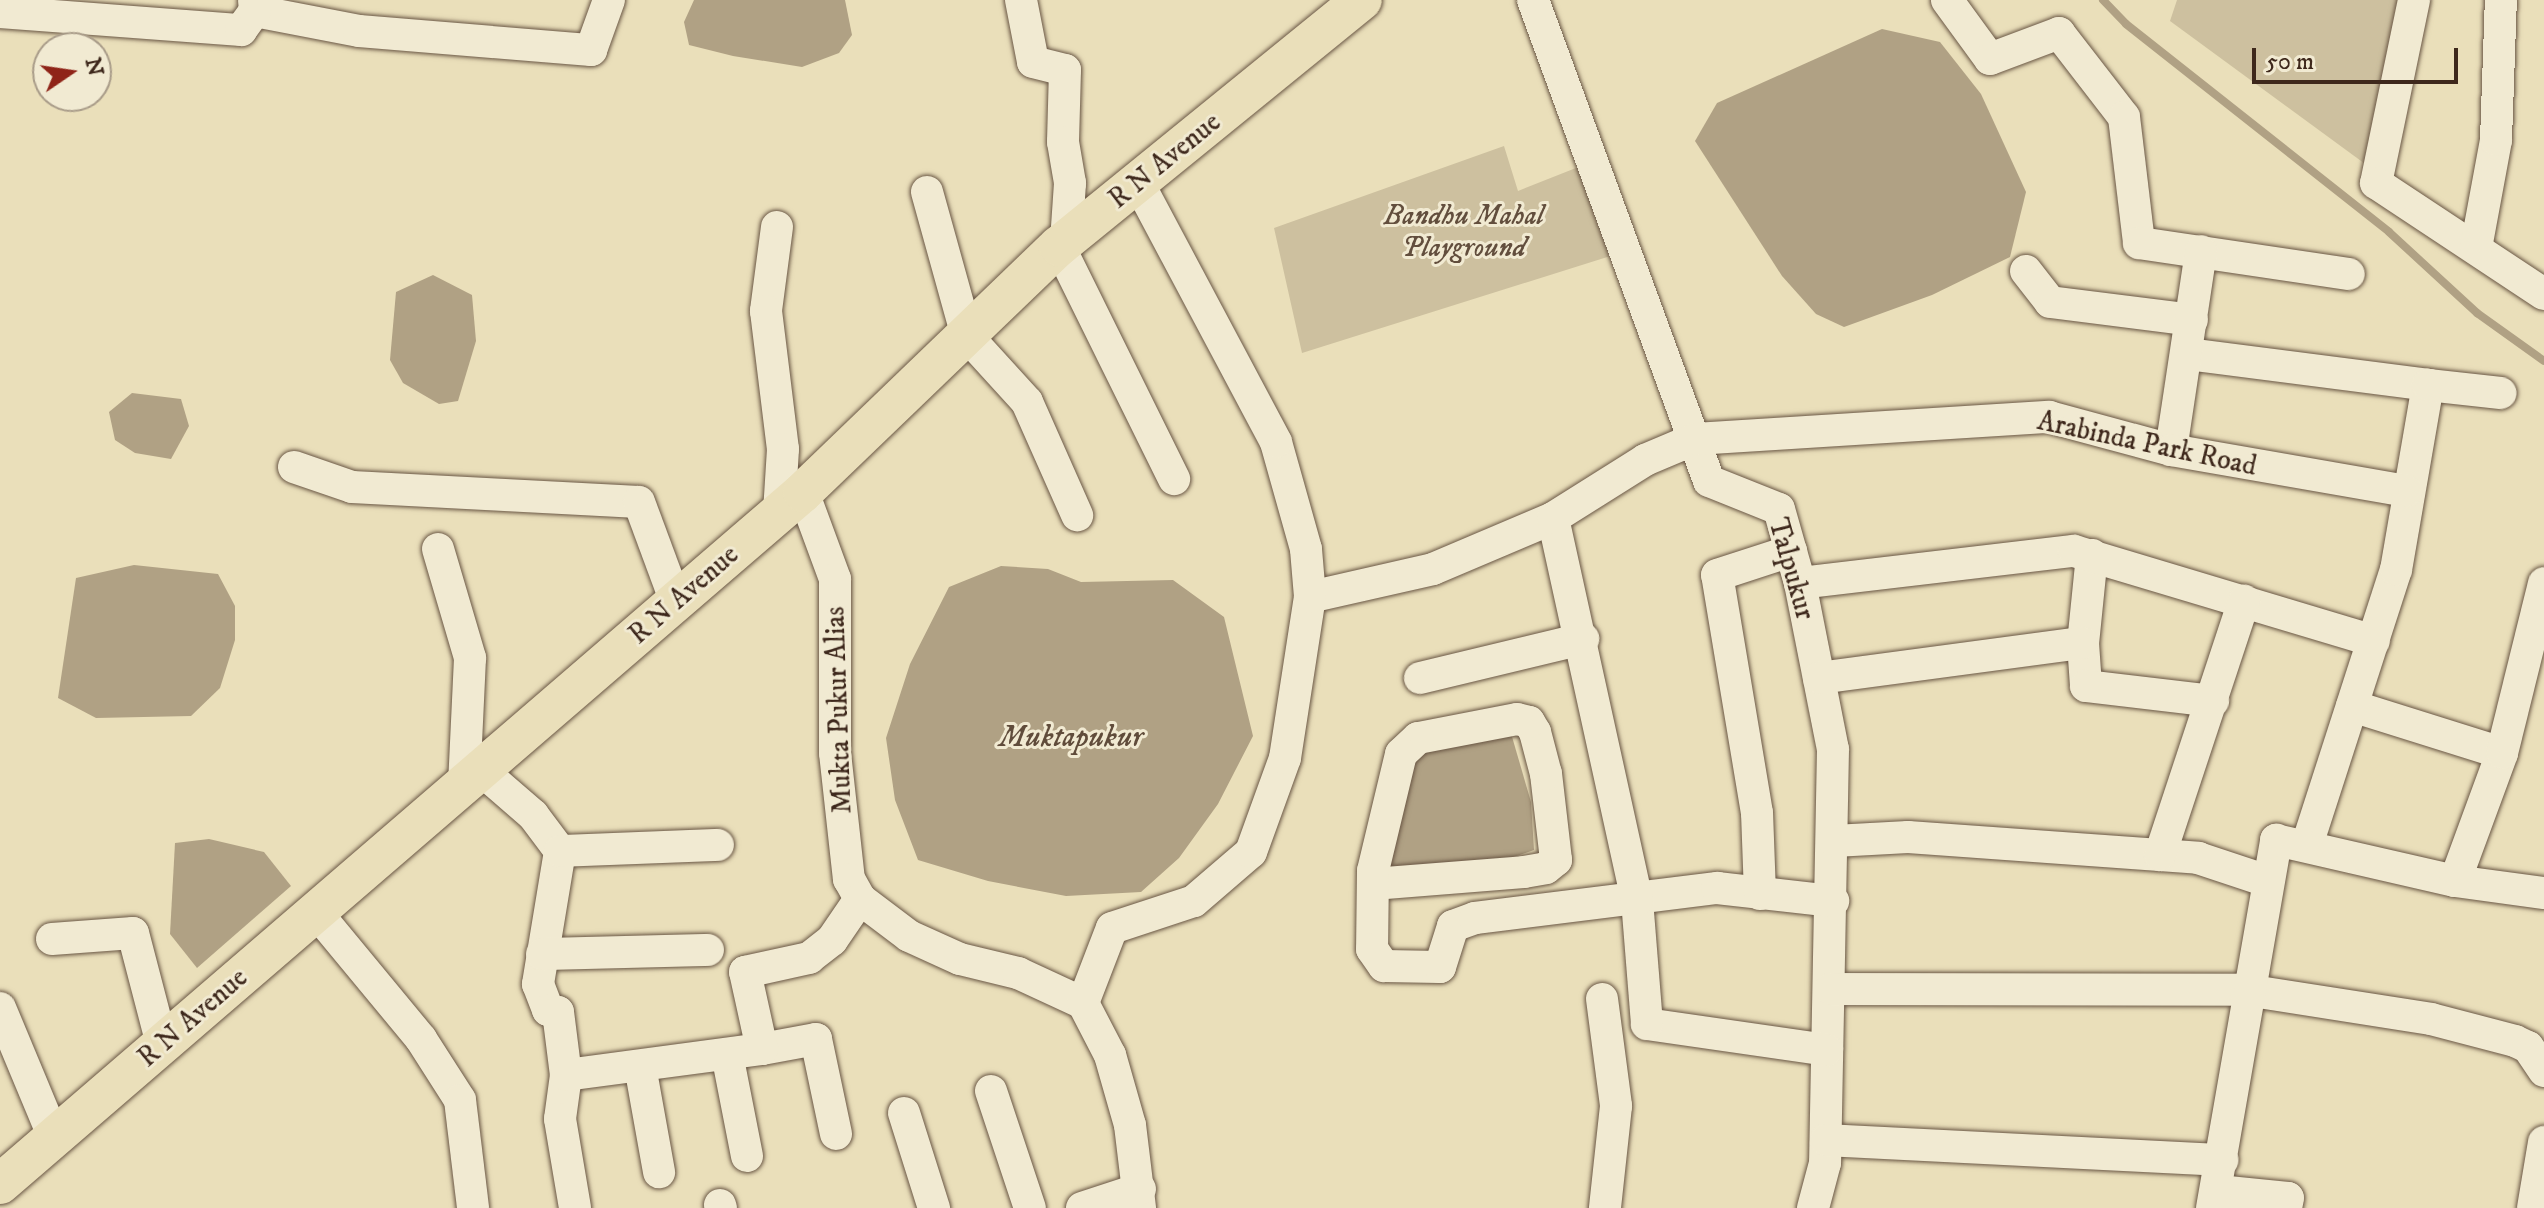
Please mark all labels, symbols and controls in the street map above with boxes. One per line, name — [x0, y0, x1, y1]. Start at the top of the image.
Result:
north arrow — [32, 32, 112, 112]
scale bar — [2256, 32, 2462, 82]
text: 50 m — [2266, 47, 2314, 77]
text: N — [79, 55, 109, 79]
street label: R N Avenue — [1102, 106, 1228, 216]
park label: Bandhu Mahal Playground — [1384, 199, 1544, 265]
street label: Arabinda Park Road — [2034, 404, 2260, 484]
street label: Talpukur — [1760, 514, 1822, 624]
street label: R N Avenue — [622, 538, 746, 652]
street label: Mukta Pukur Alias — [819, 606, 859, 814]
water label: Muktapukur — [999, 720, 1143, 756]
street label: R N Avenue — [131, 961, 255, 1075]

